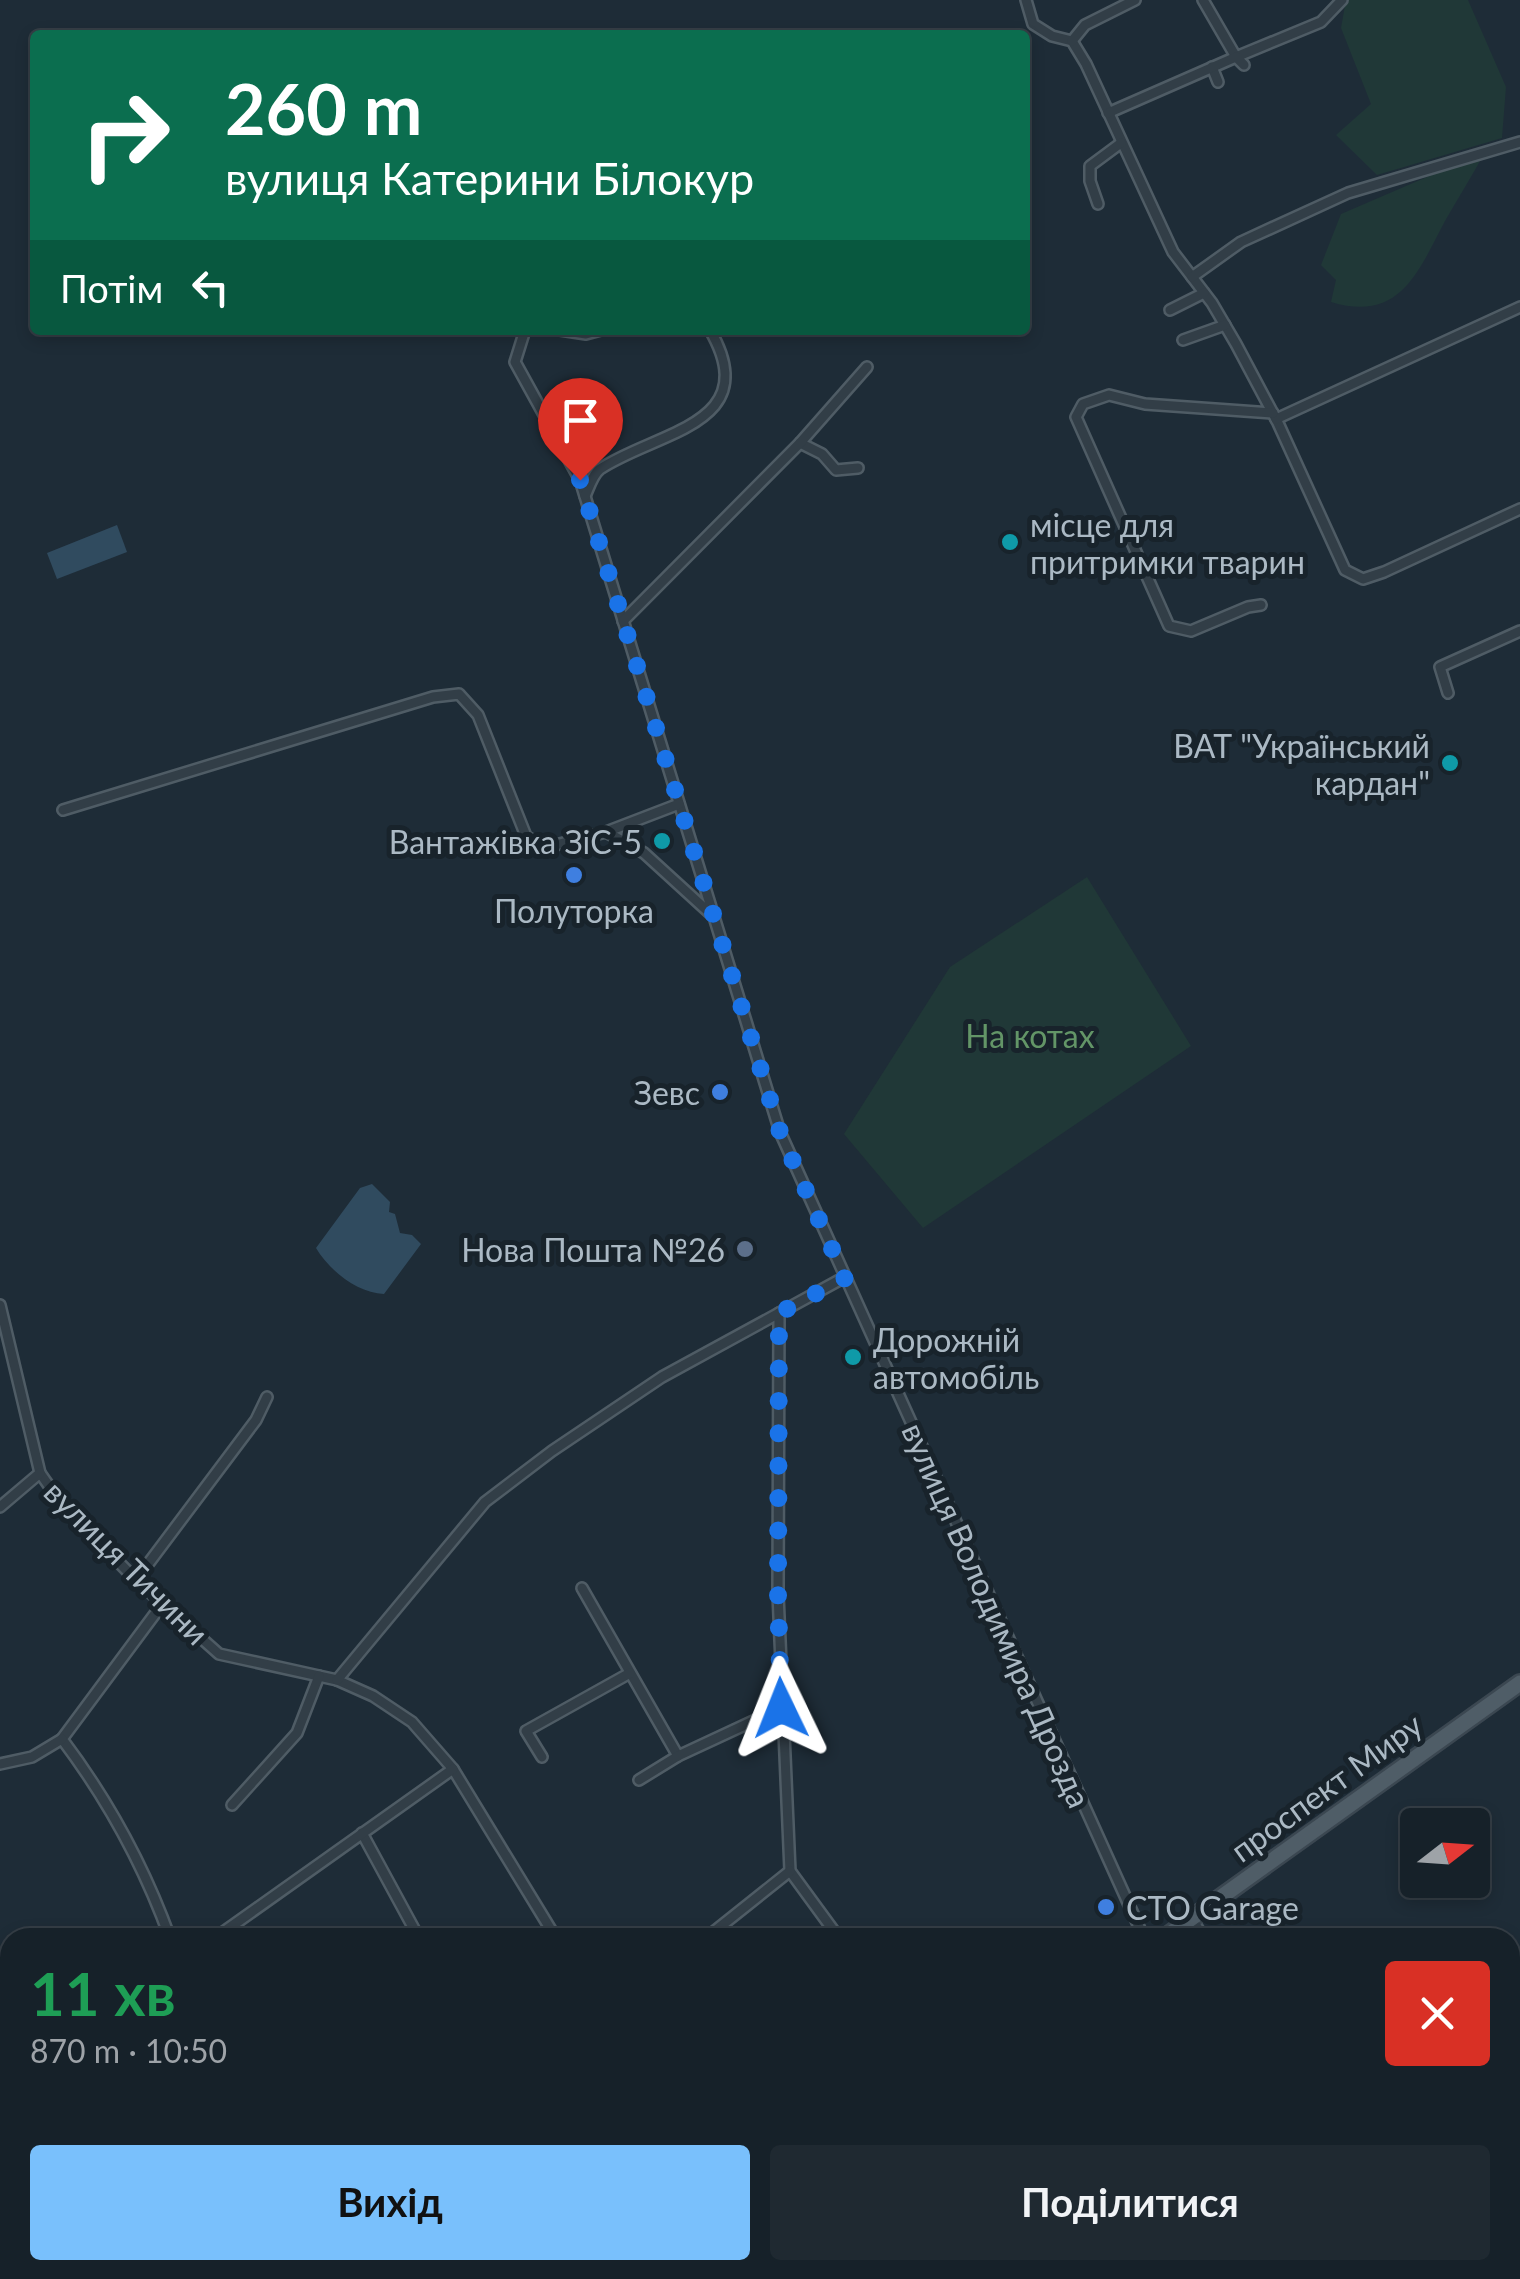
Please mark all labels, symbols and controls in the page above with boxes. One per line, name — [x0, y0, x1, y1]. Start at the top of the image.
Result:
text: 260 m — [225, 66, 422, 150]
icon: right — [60, 70, 190, 200]
text: вулиця Катерини Білокур — [225, 151, 754, 205]
icon: left — [183, 260, 238, 315]
text: Потім — [60, 265, 163, 311]
pin — [538, 378, 623, 481]
icon: arrive — [553, 393, 608, 448]
place label: місце для притримки тварин — [1030, 505, 1305, 581]
marker: місце для притримки тварин — [999, 531, 1021, 553]
place label: ВАТ "Український кардан" — [1173, 726, 1430, 802]
marker: ВАТ "Український кардан" — [1439, 752, 1461, 774]
place label: Вантажівка ЗіС-5 — [389, 822, 642, 861]
marker: Вантажівка ЗіС-5 — [651, 830, 673, 852]
marker: Полуторка — [563, 864, 585, 886]
place label: Полуторка — [494, 891, 654, 930]
park label: На котах — [965, 1016, 1095, 1055]
place label: Зевс — [634, 1073, 700, 1112]
marker: Зевс — [709, 1081, 731, 1103]
place label: Нова Пошта №26 — [461, 1230, 725, 1269]
marker: Нова Пошта №26 — [734, 1238, 756, 1260]
place label: Дорожній автомобіль — [873, 1320, 1039, 1396]
marker: Дорожній автомобіль — [842, 1346, 864, 1368]
street label: вулиця Володимира Дрозда — [894, 1417, 1100, 1813]
street label: вулиця Тичини — [37, 1472, 217, 1652]
position arrow — [729, 1656, 833, 1760]
street label: проспект Миру — [1223, 1704, 1430, 1870]
north arrow — [1400, 1808, 1490, 1898]
map controls — [1400, 1808, 1490, 1898]
place label: СТО Garage — [1126, 1888, 1299, 1927]
marker: СТО Garage — [1095, 1896, 1117, 1918]
text: 11 хв — [30, 1957, 176, 2029]
button: close — [1385, 1961, 1490, 2066]
text: 870 m · 10:50 — [30, 2031, 227, 2070]
button: Вихід — [30, 2145, 750, 2260]
button: Поділитися — [770, 2145, 1490, 2260]

